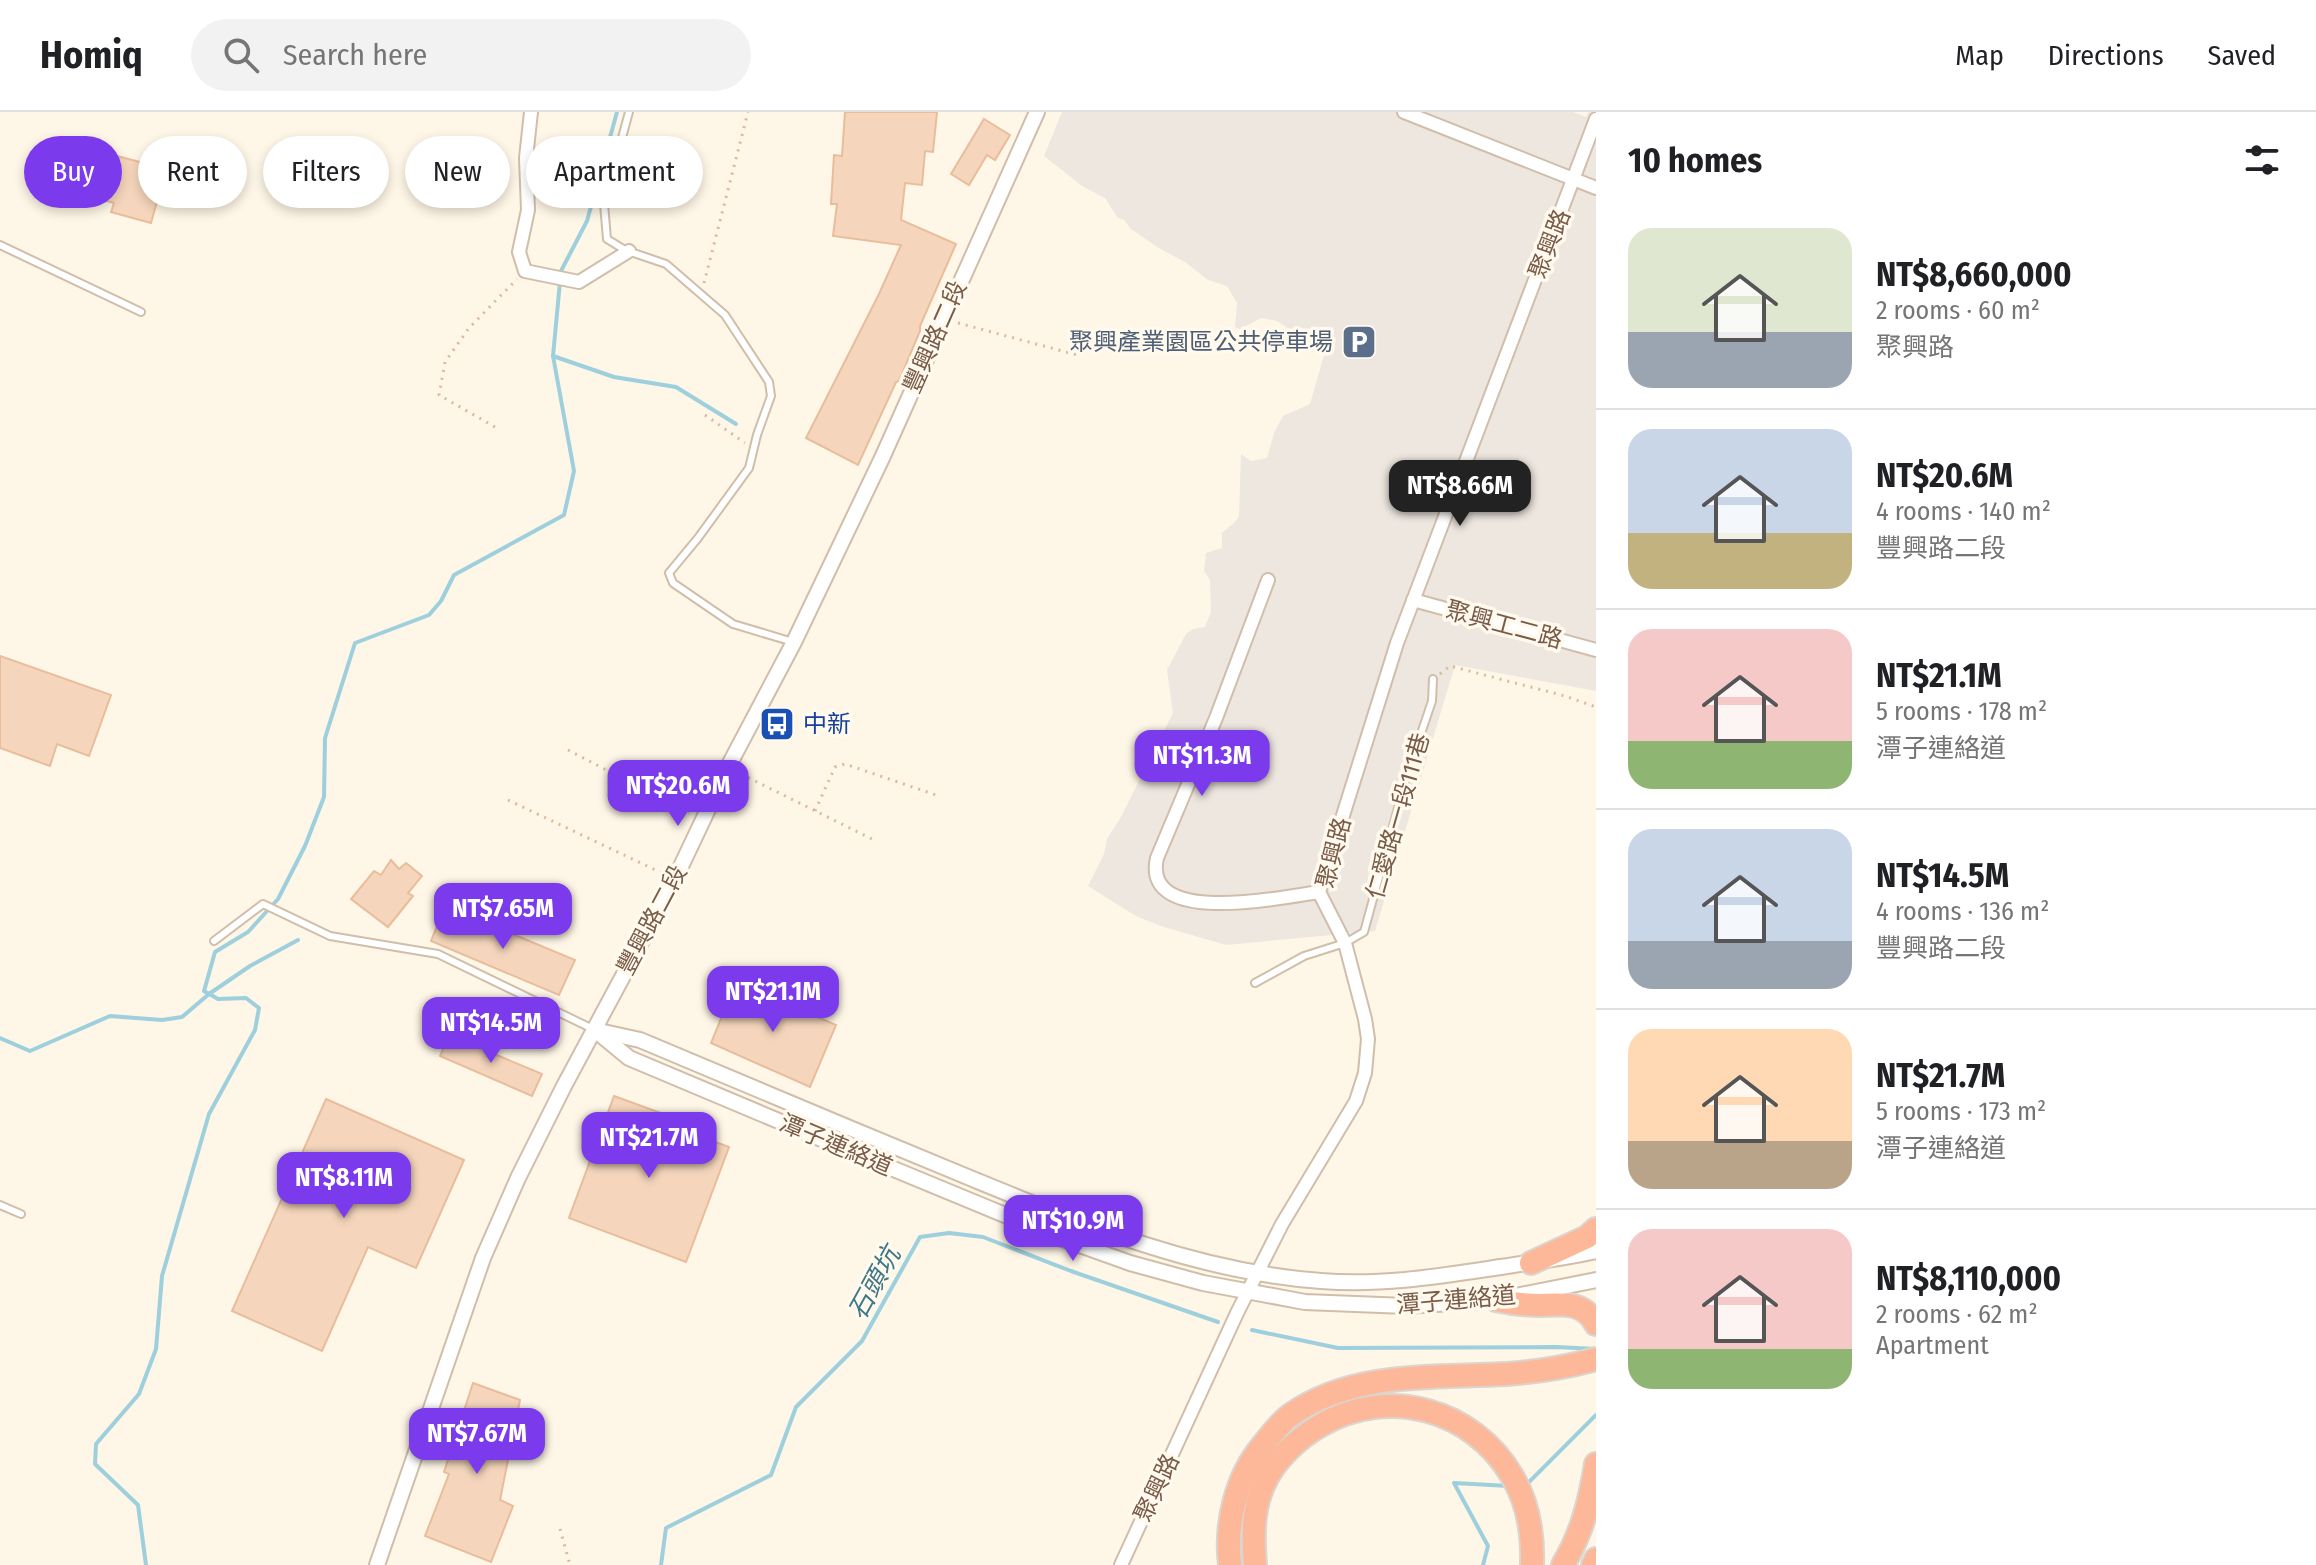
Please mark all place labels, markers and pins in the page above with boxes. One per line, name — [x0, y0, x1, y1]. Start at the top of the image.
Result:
parking icon: 聚興產業園區公共停車場 — [1340, 323, 1378, 361]
place label: 聚興產業園區公共停車場 — [1069, 328, 1333, 356]
pin: NT$8.66M — [1377, 460, 1543, 528]
bus stop icon: 中新 — [758, 705, 796, 743]
place label: 中新 — [803, 710, 851, 738]
pin: NT$11.3M — [1119, 730, 1285, 798]
pin: NT$20.6M — [595, 760, 761, 828]
pin: NT$7.65M — [420, 883, 586, 951]
pin: NT$21.1M — [690, 966, 856, 1034]
pin: NT$14.5M — [408, 997, 574, 1065]
pin: NT$21.7M — [566, 1112, 732, 1180]
pin: NT$8.11M — [261, 1152, 427, 1220]
pin: NT$10.9M — [990, 1195, 1156, 1263]
pin: NT$7.67M — [394, 1408, 560, 1476]

